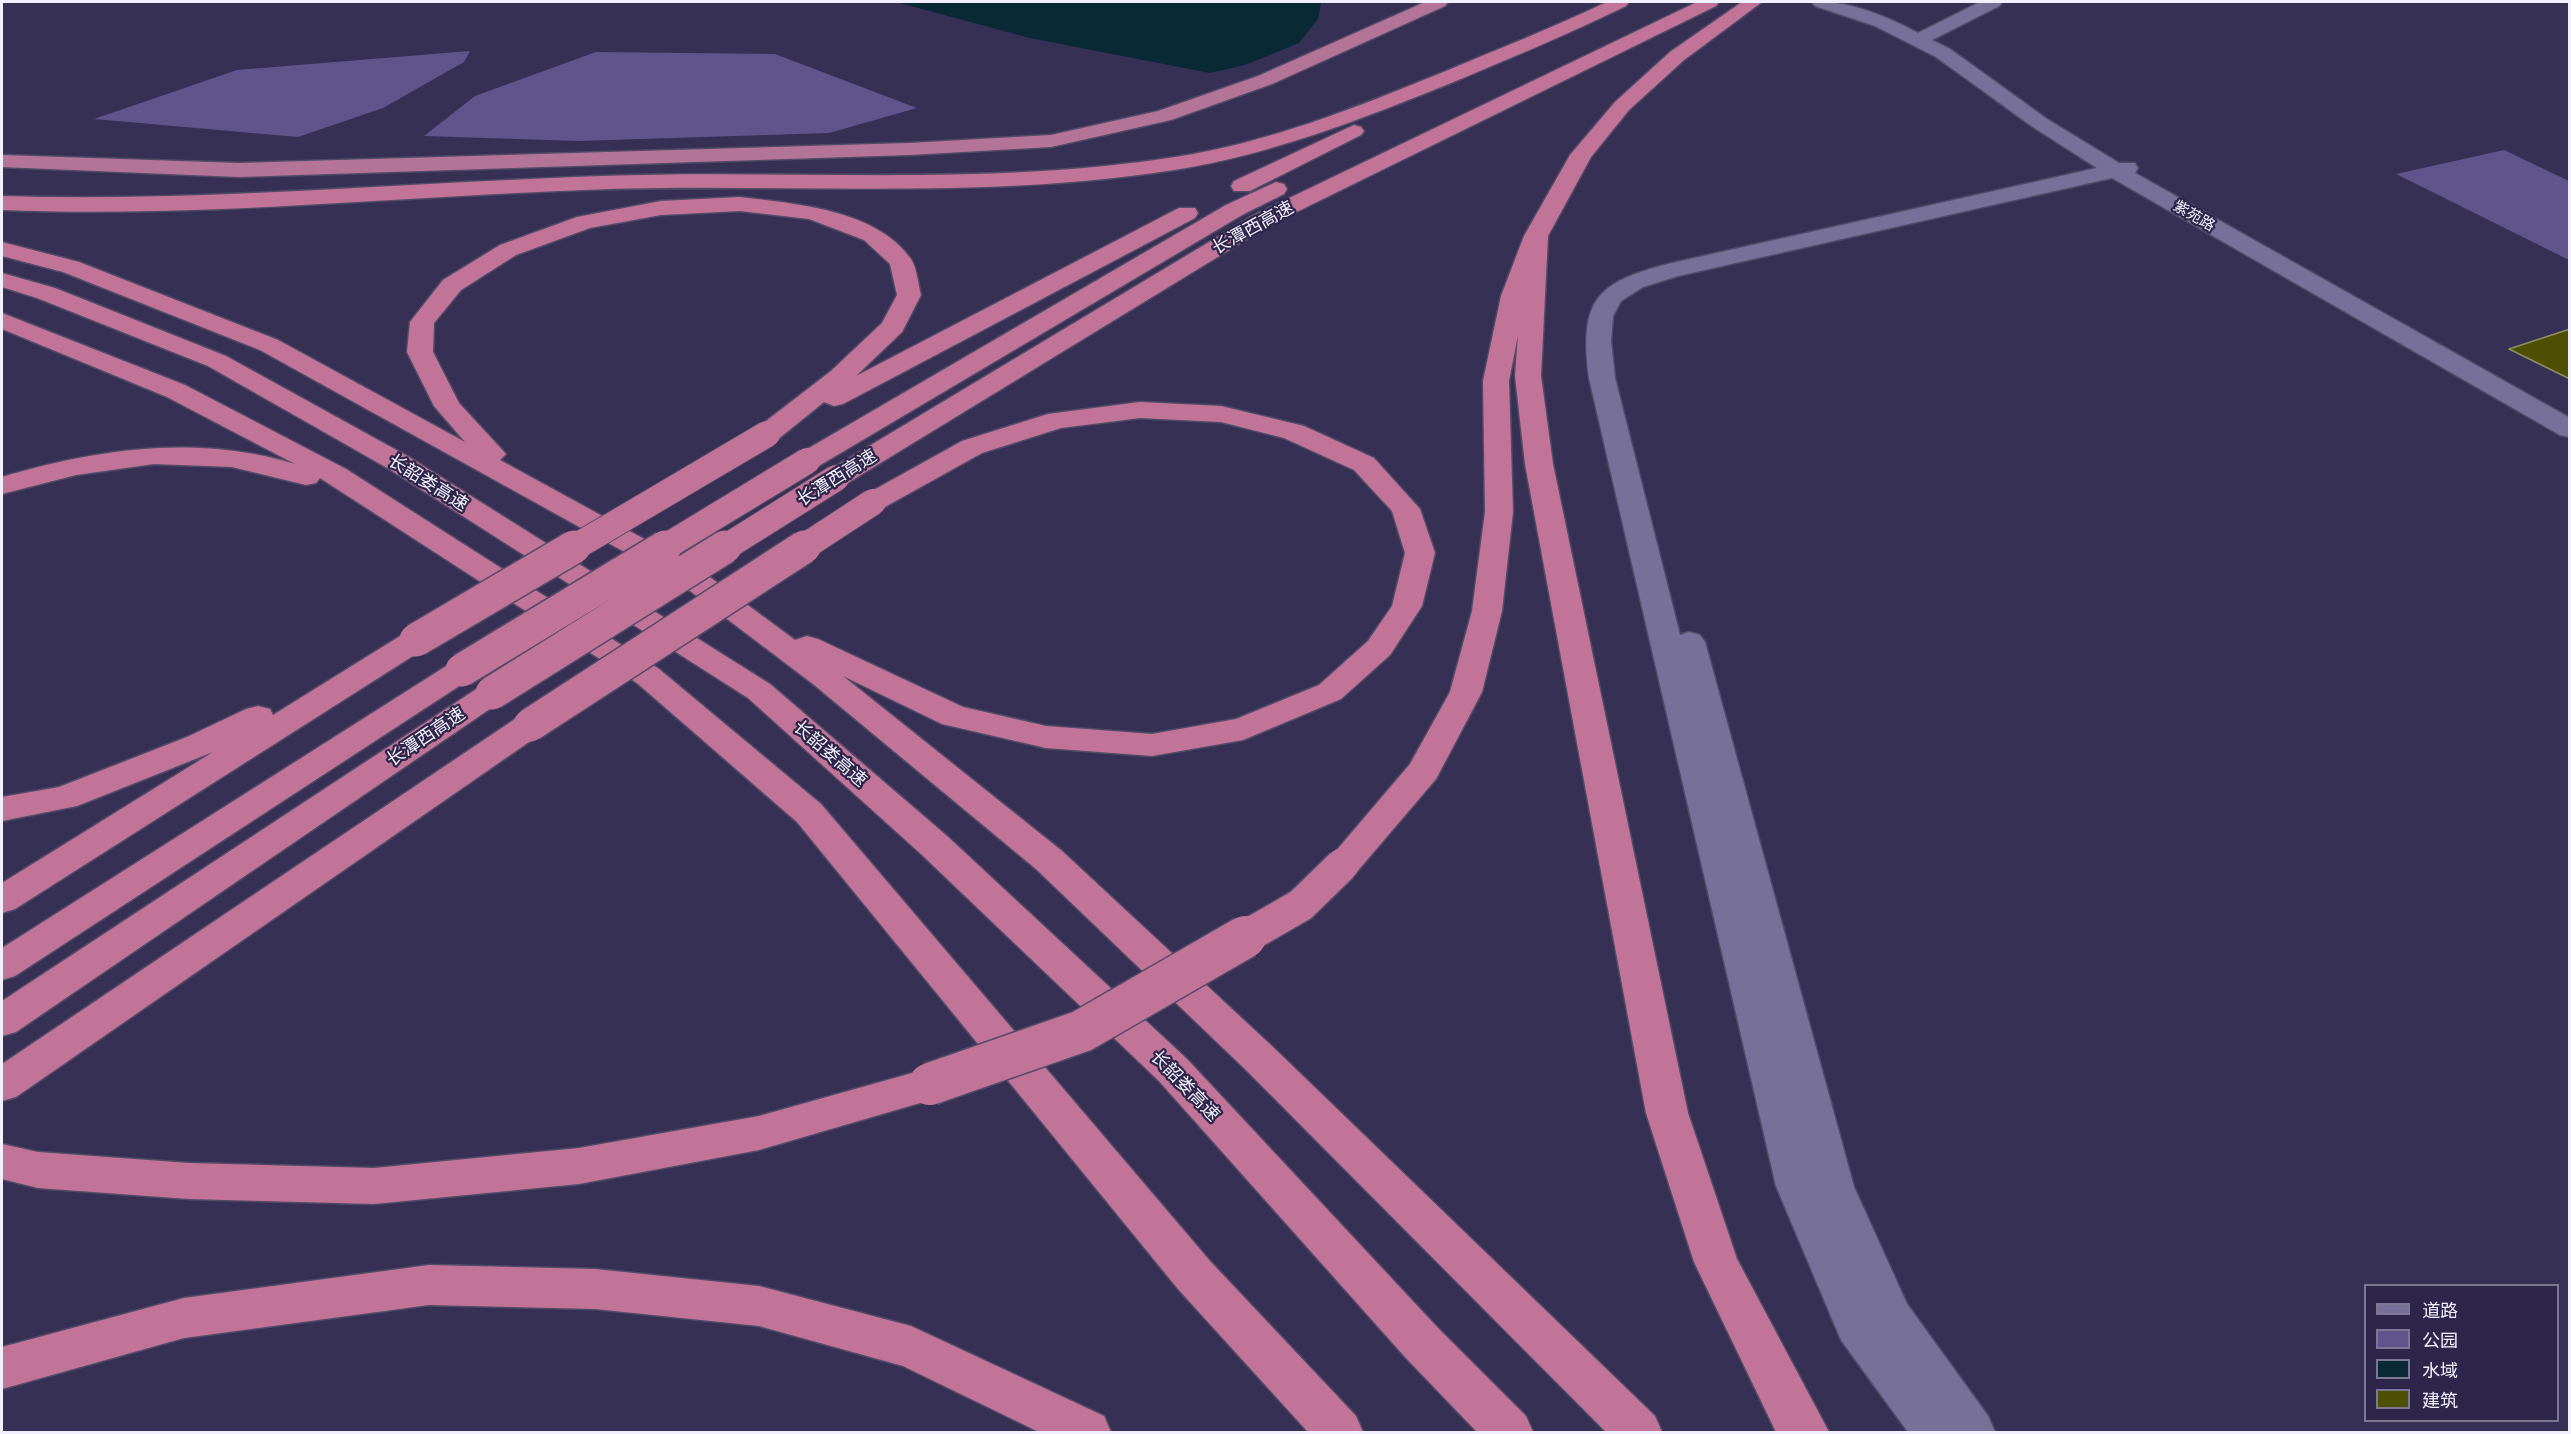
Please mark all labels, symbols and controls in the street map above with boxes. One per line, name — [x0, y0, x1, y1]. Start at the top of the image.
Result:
street label: 长潭西高速 — [1208, 197, 1298, 259]
street label: 紫苑路 — [2170, 197, 2218, 235]
street label: 长潭西高速 — [793, 445, 881, 511]
street label: 长韶娄高速 — [384, 450, 472, 516]
street label: 长潭西高速 — [383, 703, 469, 771]
street label: 长韶娄高速 — [789, 716, 871, 792]
street label: 长韶娄高速 — [1146, 1046, 1224, 1126]
legend — [2364, 1284, 2559, 1422]
text: 道路 — [2422, 1300, 2458, 1321]
text: 公园 — [2422, 1330, 2458, 1351]
text: 水域 — [2422, 1360, 2458, 1381]
text: 建筑 — [2422, 1390, 2458, 1411]

